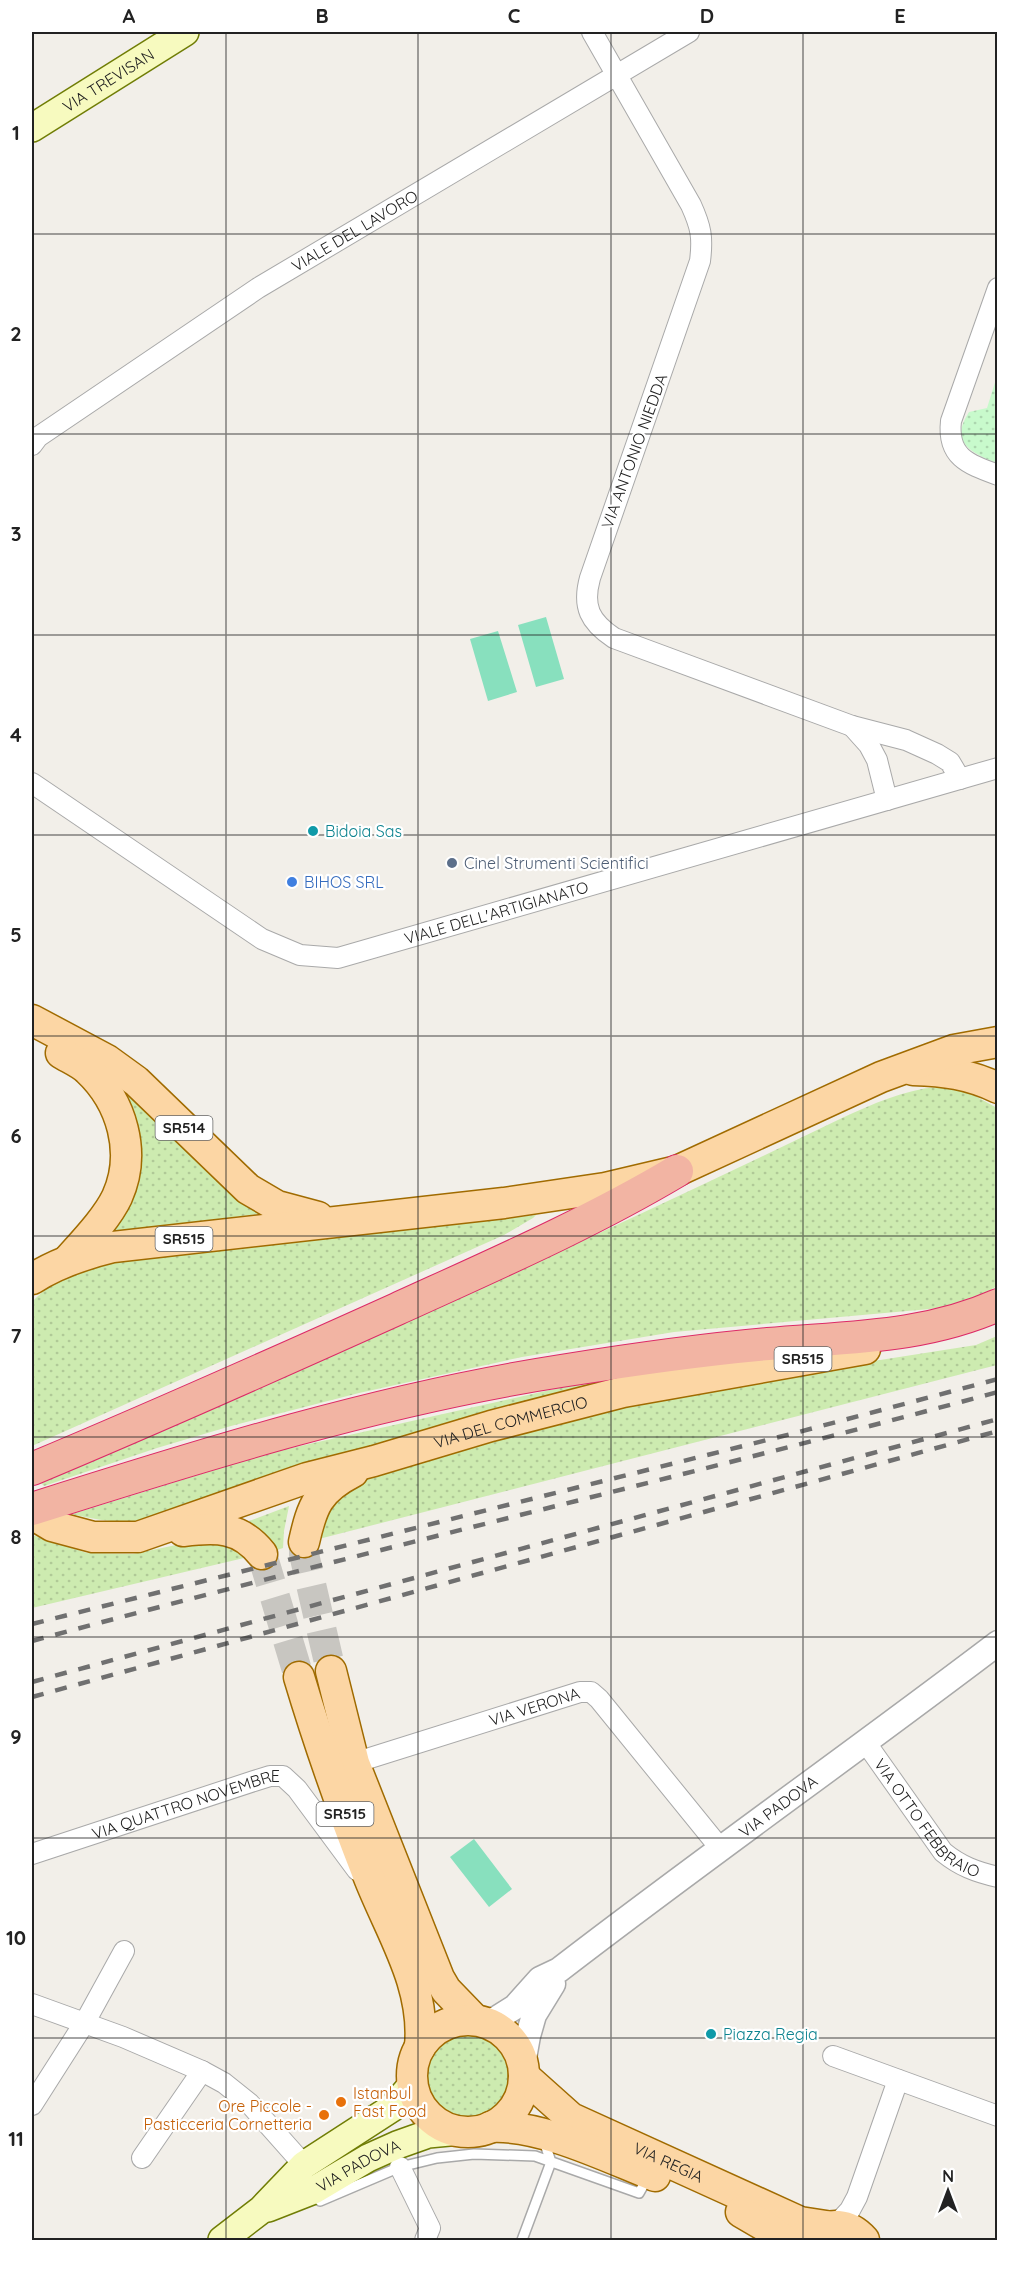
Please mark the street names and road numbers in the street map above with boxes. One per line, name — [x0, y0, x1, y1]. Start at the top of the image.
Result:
street label: VIA TREVISAN — [59, 44, 158, 116]
street label: VIALE DEL LAVORO — [288, 185, 421, 276]
street label: VIA ANTONIO NIEDDA — [597, 371, 671, 531]
street label: VIALE DELL'ARTIGIANATO — [402, 876, 591, 948]
road number: SR514 — [156, 1116, 213, 1140]
road number: SR515 — [156, 1227, 213, 1251]
road number: SR515 — [774, 1347, 832, 1371]
street label: VIA DEL COMMERCIO — [431, 1392, 590, 1453]
street label: VIA VERONA — [486, 1683, 582, 1730]
street label: VIA OTTO FEBBRAIO — [870, 1754, 983, 1881]
street label: VIA QUATTRO NOVEMBRE — [89, 1766, 280, 1844]
street label: VIA PADOVA — [735, 1771, 821, 1842]
road number: SR515 — [316, 1802, 374, 1826]
street label: VIA PADOVA — [313, 2135, 403, 2196]
street label: VIA REGIA — [630, 2138, 707, 2187]

